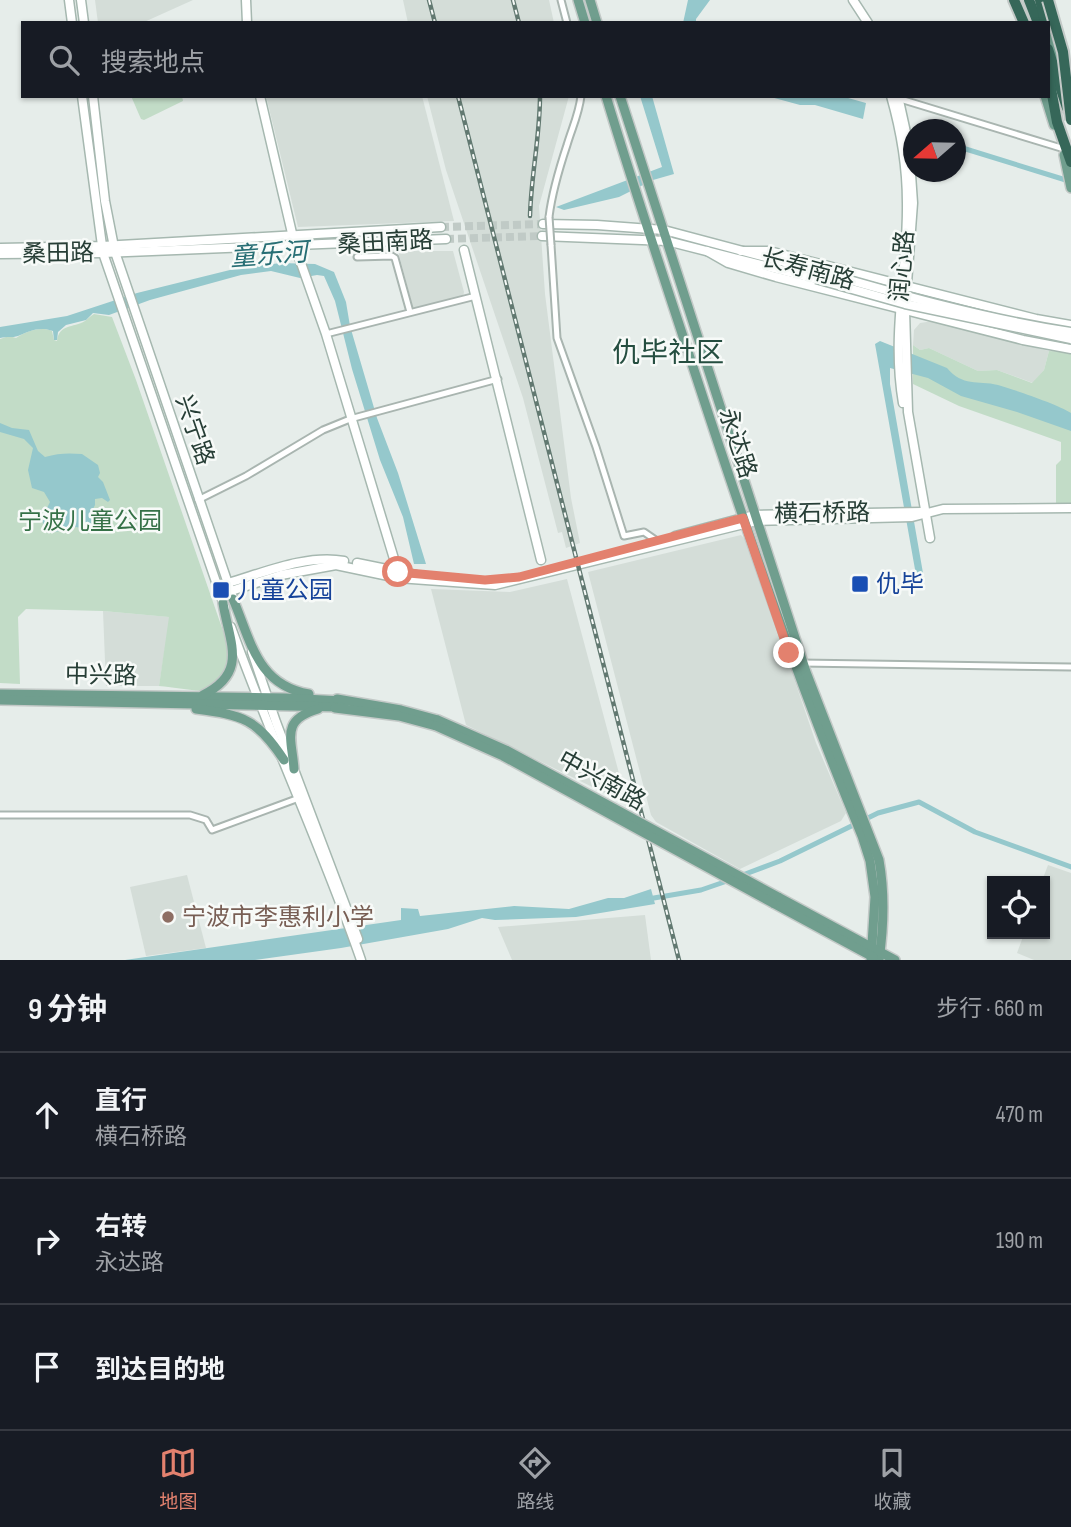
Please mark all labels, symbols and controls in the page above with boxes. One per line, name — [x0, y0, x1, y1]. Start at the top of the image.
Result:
search box — [21, 21, 1050, 98]
icon: search — [45, 41, 83, 79]
text: 搜索地点 — [101, 48, 205, 79]
north arrow — [903, 119, 966, 182]
street label: 桑田南路 — [336, 226, 434, 259]
street label: 润心路 — [885, 229, 920, 303]
water label: 童乐河 — [229, 237, 314, 274]
street label: 桑田路 — [22, 238, 94, 269]
street label: 长寿南路 — [758, 243, 858, 296]
district label: 仇毕社区 — [612, 337, 724, 370]
street label: 兴宁路 — [169, 391, 220, 469]
street label: 永达路 — [713, 404, 762, 482]
street label: 横石桥路 — [774, 498, 870, 529]
park label: 宁波儿童公园 — [18, 507, 162, 536]
route start — [382, 556, 413, 587]
place label: 仇毕 — [876, 570, 924, 599]
marker: 仇毕 — [850, 574, 870, 594]
place label: 儿童公园 — [237, 576, 333, 605]
marker: 儿童公园 — [211, 580, 231, 600]
route end — [773, 637, 804, 668]
street label: 中兴路 — [65, 660, 137, 691]
street label: 中兴南路 — [553, 744, 651, 816]
map controls — [987, 876, 1050, 939]
button: locate — [987, 876, 1050, 939]
place label: 宁波市李惠利小学 — [182, 903, 374, 932]
marker: 宁波市李惠利小学 — [160, 909, 176, 925]
text: 9 分钟 — [28, 992, 107, 1028]
text: 步行 · 660 m — [936, 995, 1043, 1023]
text: 直行 — [95, 1086, 147, 1117]
icon: ahead — [28, 1096, 66, 1134]
text: 470 m — [996, 1101, 1043, 1129]
text: 横石桥路 — [95, 1123, 187, 1151]
text: 右转 — [95, 1212, 147, 1243]
icon: right — [28, 1222, 66, 1260]
text: 190 m — [996, 1227, 1043, 1255]
text: 永达路 — [95, 1249, 164, 1277]
icon: arrive — [28, 1348, 66, 1386]
text: 到达目的地 — [95, 1355, 225, 1386]
tab: 地图 — [159, 1444, 198, 1514]
tab: 路线 — [516, 1444, 555, 1514]
tab: 收藏 — [873, 1444, 912, 1514]

